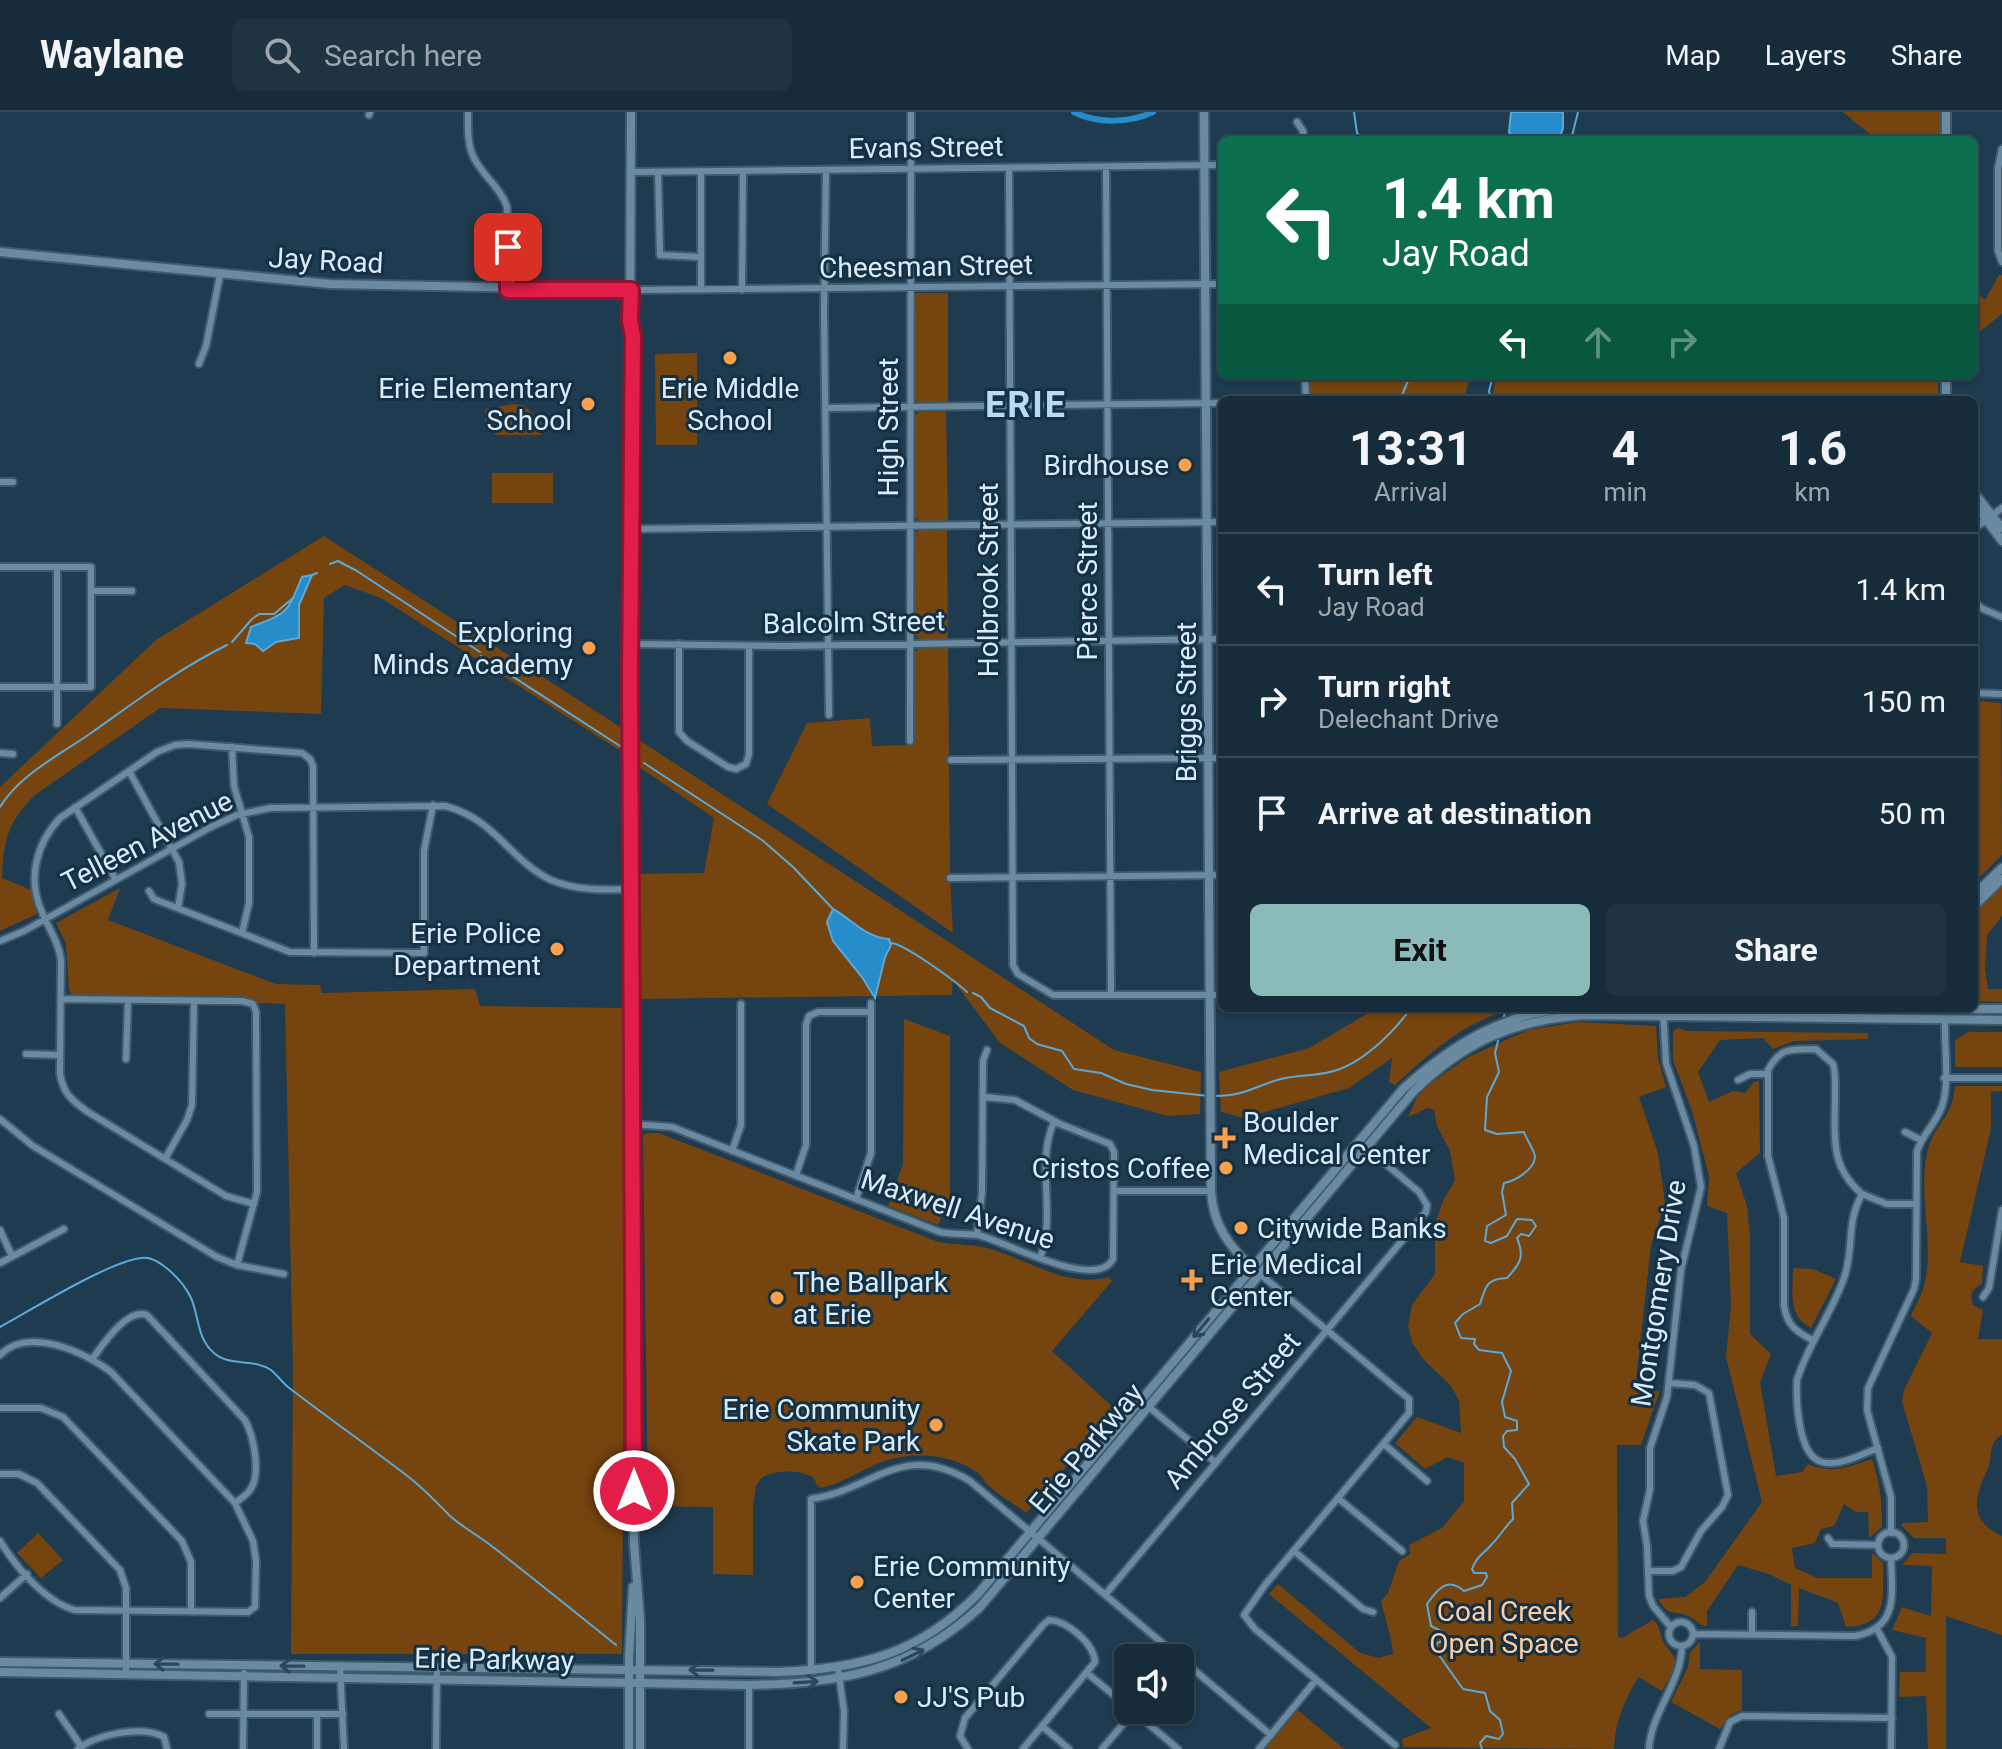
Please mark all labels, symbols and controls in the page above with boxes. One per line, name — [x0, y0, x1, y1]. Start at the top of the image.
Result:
search box — [232, 19, 792, 91]
text: Waylane — [40, 33, 184, 77]
icon: search — [260, 33, 304, 77]
text: Search here — [324, 38, 482, 73]
text: Map — [1665, 39, 1721, 72]
text: Layers — [1765, 39, 1847, 72]
text: Share — [1891, 39, 1962, 72]
street label: Evans Street — [848, 130, 1004, 165]
text: 1.4 km — [1382, 166, 1555, 232]
icon: left — [1250, 168, 1354, 272]
pin — [474, 213, 542, 281]
icon: arrive — [486, 225, 530, 269]
text: Jay Road — [1382, 233, 1530, 275]
street label: Jay Road — [268, 241, 384, 280]
street label: Cheesman Street — [819, 248, 1033, 285]
icon: left — [1492, 320, 1536, 364]
icon: ahead — [1576, 320, 1620, 364]
icon: right — [1660, 320, 1704, 364]
marker: Erie Middle School — [721, 349, 739, 367]
street label: High Street — [872, 358, 905, 496]
place label: Erie Elementary School — [378, 372, 572, 437]
place label: Erie Middle School — [661, 372, 799, 437]
district label: ERIE — [985, 384, 1067, 426]
marker: Erie Elementary School — [579, 395, 597, 413]
text: 13:31 — [1349, 420, 1473, 477]
text: 4 — [1612, 420, 1639, 477]
text: 1.6 — [1778, 420, 1847, 477]
place label: Birdhouse — [1044, 449, 1169, 482]
marker: Birdhouse — [1176, 456, 1194, 474]
text: Arrival — [1374, 477, 1448, 507]
text: min — [1604, 477, 1647, 507]
text: km — [1795, 477, 1831, 507]
street label: Holbrook Street — [972, 483, 1005, 677]
street label: Pierce Street — [1071, 502, 1104, 660]
text: Turn left — [1318, 557, 1433, 592]
icon: left — [1250, 567, 1294, 611]
text: 1.4 km — [1855, 572, 1946, 607]
text: Jay Road — [1318, 592, 1425, 622]
street label: Balcolm Street — [763, 604, 945, 641]
place label: Exploring Minds Academy — [373, 616, 573, 681]
street label: Briggs Street — [1170, 622, 1203, 782]
marker: Exploring Minds Academy — [580, 639, 598, 657]
text: Turn right — [1318, 669, 1451, 704]
icon: right — [1250, 679, 1294, 723]
text: 150 m — [1862, 684, 1946, 719]
text: Delechant Drive — [1318, 704, 1499, 734]
street label: Telleen Avenue — [56, 784, 238, 899]
icon: arrive — [1250, 791, 1294, 835]
text: Arrive at destination — [1318, 796, 1592, 831]
text: 50 m — [1879, 796, 1946, 831]
button: Exit — [1250, 904, 1590, 996]
button: Share — [1606, 904, 1946, 996]
place label: Erie Police Department — [393, 917, 541, 982]
marker: Erie Police Department — [548, 940, 566, 958]
place label: Boulder Medical Center — [1243, 1106, 1431, 1171]
marker: Boulder Medical Center — [1214, 1127, 1236, 1149]
place label: Cristos Coffee — [1032, 1152, 1210, 1185]
marker: Cristos Coffee — [1217, 1159, 1235, 1177]
street label: Maxwell Avenue — [857, 1163, 1059, 1256]
street label: Montgomery Drive — [1624, 1177, 1693, 1409]
place label: Citywide Banks — [1257, 1212, 1447, 1245]
marker: Citywide Banks — [1232, 1219, 1250, 1237]
place label: Erie Medical Center — [1210, 1248, 1363, 1313]
place label: The Ballpark at Erie — [793, 1266, 949, 1331]
marker: Erie Medical Center — [1181, 1269, 1203, 1291]
marker: The Ballpark at Erie — [768, 1289, 786, 1307]
one-way arrow — [1192, 1318, 1210, 1338]
street label: Ambrose Street — [1157, 1325, 1307, 1495]
street label: Erie Parkway — [1022, 1377, 1150, 1520]
place label: Erie Community Skate Park — [723, 1393, 921, 1458]
marker: Erie Community Skate Park — [927, 1416, 945, 1434]
position arrow — [592, 1449, 676, 1533]
place label: Erie Community Center — [873, 1550, 1070, 1615]
marker: Erie Community Center — [848, 1573, 866, 1591]
park label: Coal Creek Open Space — [1429, 1595, 1579, 1660]
street label: Erie Parkway — [414, 1642, 574, 1677]
map controls — [1114, 1644, 1194, 1724]
button: sound — [1114, 1644, 1194, 1724]
one-way arrow — [900, 1647, 924, 1662]
one-way arrow — [153, 1656, 180, 1672]
one-way arrow — [279, 1658, 306, 1673]
one-way arrow — [688, 1663, 715, 1678]
one-way arrow — [792, 1674, 819, 1689]
place label: JJ'S Pub — [917, 1681, 1025, 1714]
marker: JJ'S Pub — [892, 1688, 910, 1706]

